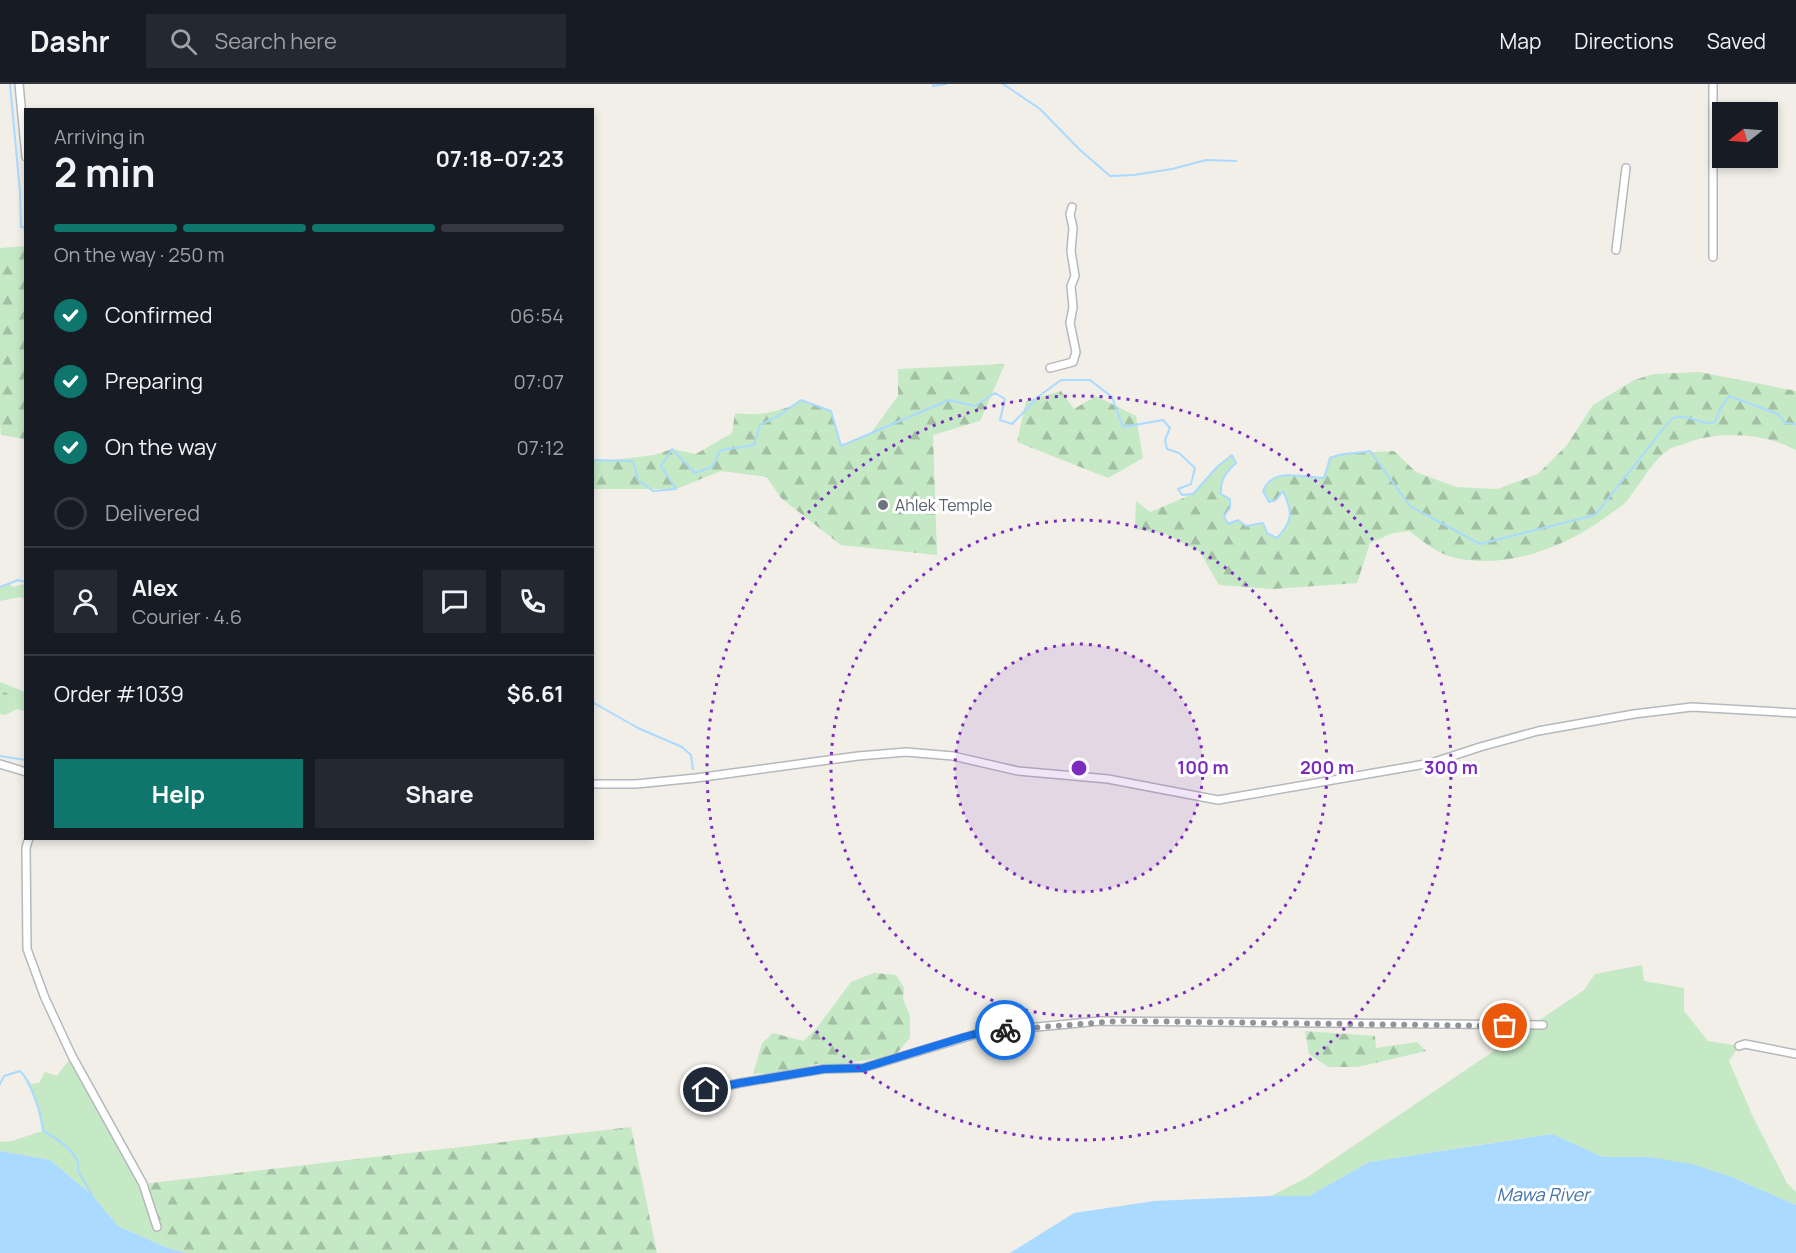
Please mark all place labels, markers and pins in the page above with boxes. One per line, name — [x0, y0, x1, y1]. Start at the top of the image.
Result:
place label: Ahlek Temple — [895, 494, 992, 516]
marker: Ahlek Temple — [876, 498, 890, 512]
centre of rings — [1069, 758, 1089, 778]
pin — [1479, 1000, 1530, 1051]
pin — [680, 1064, 731, 1115]

